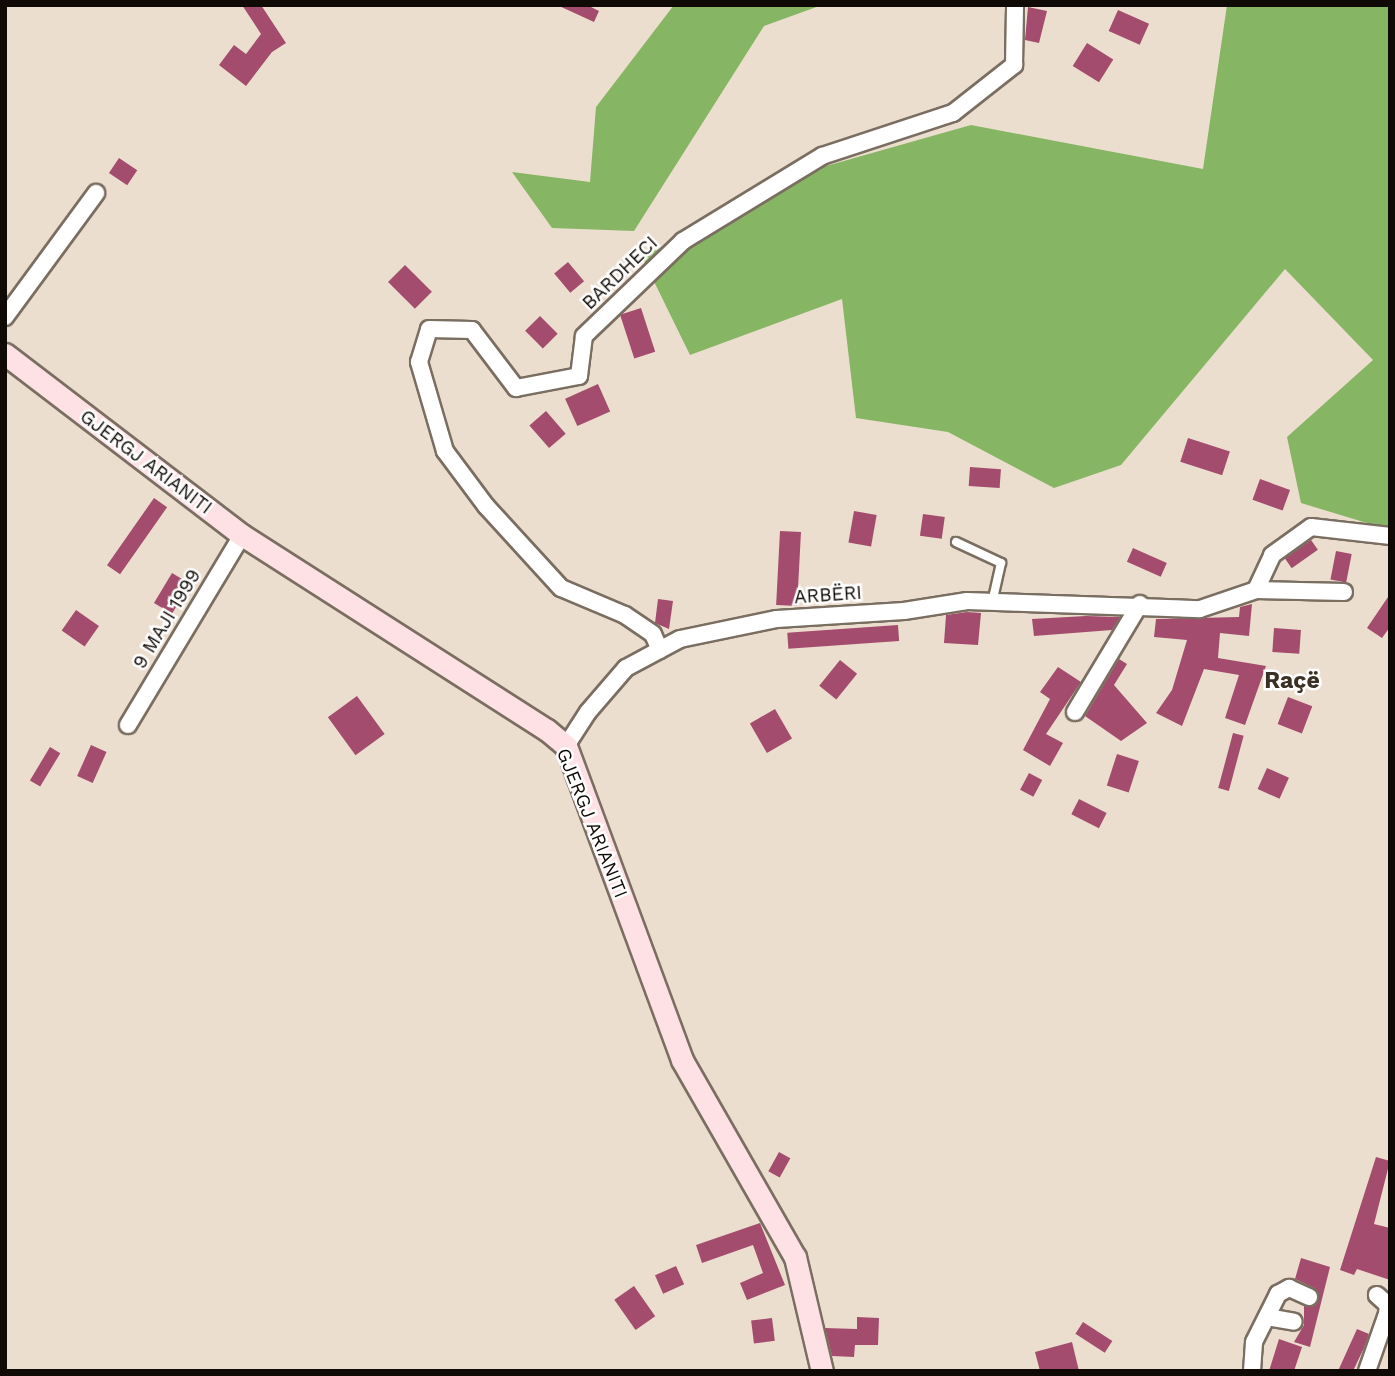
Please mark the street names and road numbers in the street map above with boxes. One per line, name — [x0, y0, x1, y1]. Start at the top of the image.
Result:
street label: BARDHECI — [578, 232, 662, 314]
street label: GJERGJ ARIANITI — [75, 405, 217, 519]
street label: 9 MAJI 1999 — [128, 565, 206, 673]
street label: ARBËRI — [793, 581, 863, 609]
street label: GJERGJ ARIANITI — [551, 744, 633, 902]

